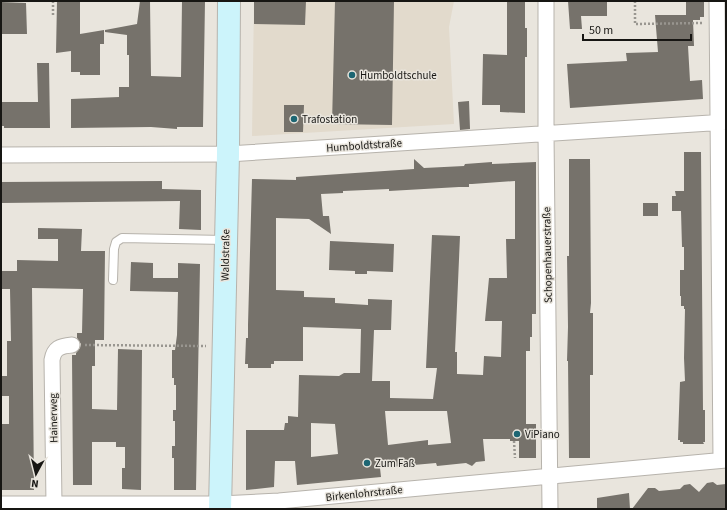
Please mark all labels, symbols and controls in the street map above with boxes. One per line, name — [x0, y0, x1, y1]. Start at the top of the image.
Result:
scale bar — [583, 16, 691, 42]
text: 50 m — [589, 22, 613, 39]
place label: Humboldtschule — [360, 68, 437, 83]
marker: Humboldtschule — [347, 70, 357, 80]
place label: Trafostation — [302, 112, 357, 127]
marker: Trafostation — [289, 114, 299, 124]
street label: Humboldtstraße — [326, 135, 403, 156]
street label: Schopenhauerstraße — [539, 206, 556, 303]
street label: Waldstraße — [218, 228, 233, 281]
street label: Hainerweg — [46, 393, 61, 443]
place label: ViPiano — [525, 427, 560, 442]
marker: ViPiano — [512, 429, 522, 439]
north arrow — [16, 454, 56, 494]
place label: Zum Faß — [375, 456, 416, 471]
marker: Zum Faß — [362, 458, 372, 468]
text: N — [30, 476, 39, 491]
street label: Birkenlohrstraße — [325, 482, 404, 505]

